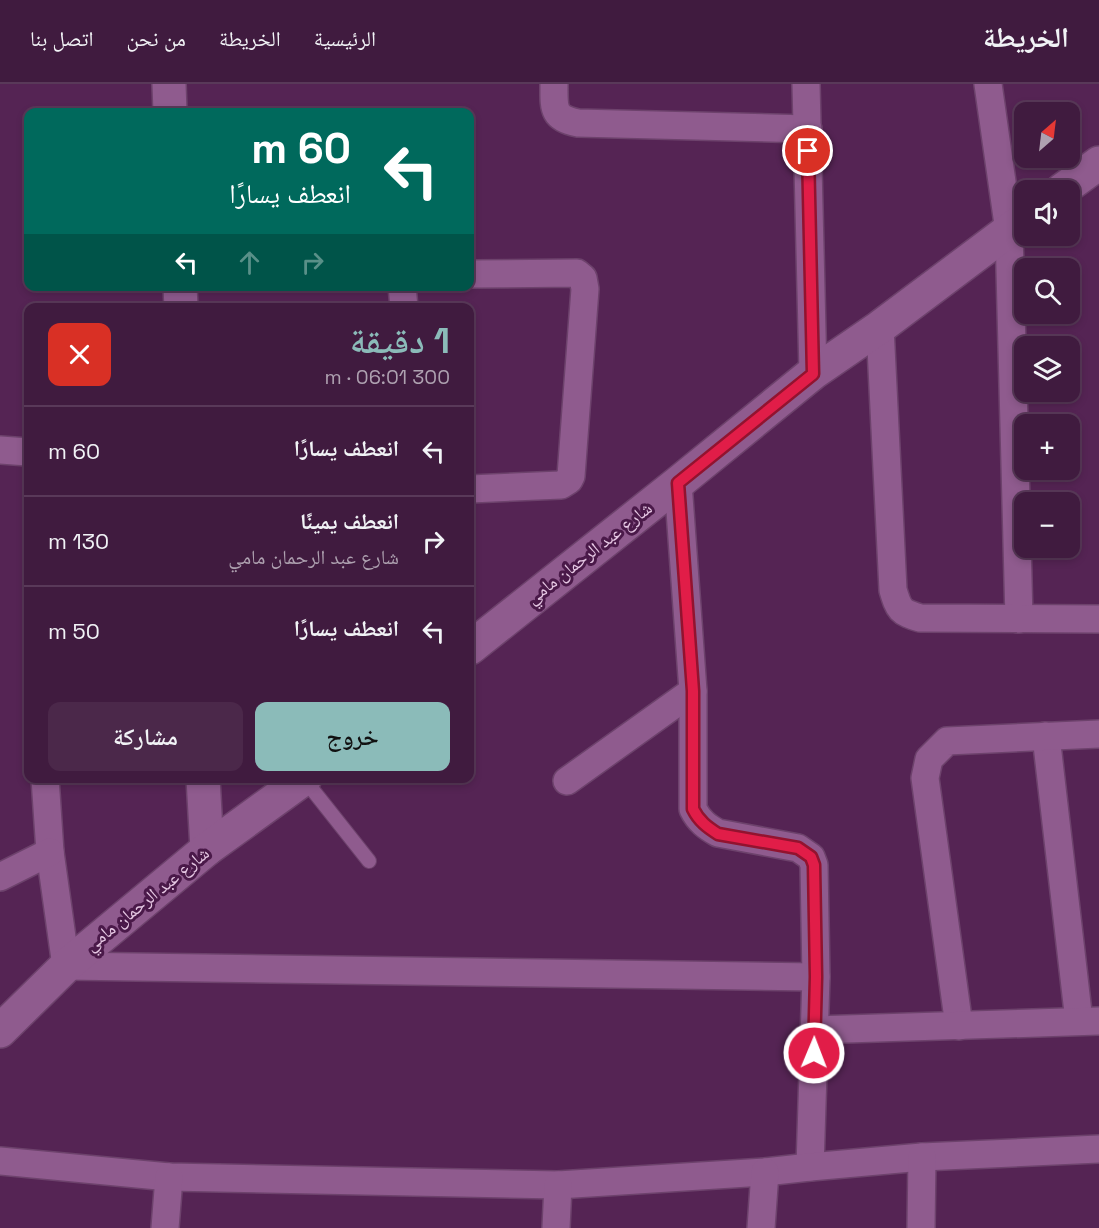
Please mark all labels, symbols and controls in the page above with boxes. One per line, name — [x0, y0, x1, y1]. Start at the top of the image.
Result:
text: الخريطة — [983, 19, 1069, 55]
text: اتصل بنا — [30, 25, 94, 52]
text: من نحن — [127, 25, 186, 52]
text: الخريطة — [219, 25, 281, 52]
text: الرئيسية — [314, 25, 376, 52]
north arrow — [1014, 102, 1080, 168]
map controls — [1014, 102, 1080, 558]
text: 60 m — [251, 122, 351, 175]
pin — [782, 125, 833, 176]
icon: left — [372, 132, 450, 210]
icon: arrive — [791, 134, 824, 167]
text: انعطف يسارًا — [229, 176, 351, 211]
button: sound — [1014, 180, 1080, 246]
icon: left — [170, 246, 203, 279]
icon: ahead — [233, 246, 266, 279]
icon: right — [296, 246, 329, 279]
button: search — [1014, 258, 1080, 324]
text: 1 دقيقة — [350, 318, 450, 364]
button: close — [48, 323, 111, 386]
button: layers — [1014, 336, 1080, 402]
text: 300 m · 06:01 — [325, 364, 450, 390]
button: + — [1014, 414, 1080, 480]
text: انعطف يسارًا — [294, 434, 399, 462]
icon: left — [417, 435, 450, 468]
text: 60 m — [48, 437, 100, 465]
button: − — [1014, 492, 1080, 558]
street label: شارع عبد الرحمان مامي — [521, 496, 659, 612]
text: انعطف يمينًا — [300, 507, 399, 535]
icon: right — [417, 525, 450, 558]
text: 130 m — [48, 527, 109, 555]
text: شارع عبد الرحمان مامي — [228, 544, 399, 570]
text: انعطف يسارًا — [294, 614, 399, 642]
icon: left — [417, 615, 450, 648]
text: 50 m — [48, 617, 100, 645]
button: مشاركة — [48, 702, 243, 771]
button: خروج — [255, 702, 450, 771]
street label: شارع عبد الرحمان مامي — [80, 841, 216, 959]
position arrow — [782, 1021, 846, 1085]

